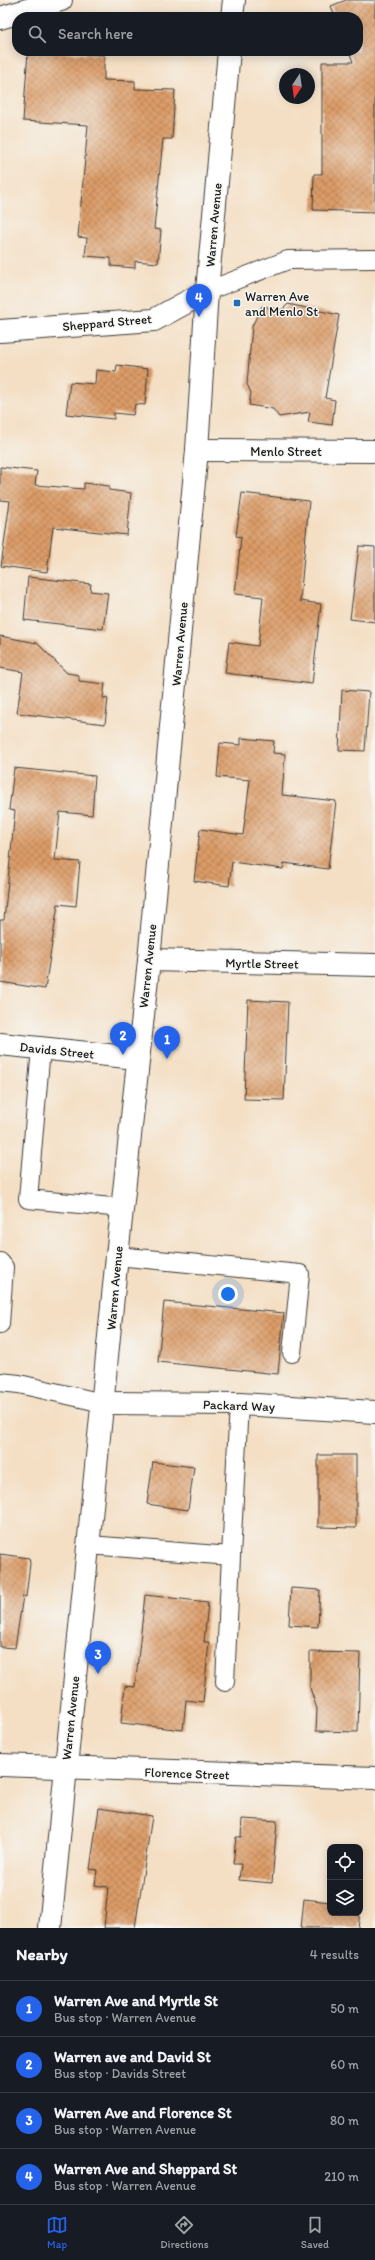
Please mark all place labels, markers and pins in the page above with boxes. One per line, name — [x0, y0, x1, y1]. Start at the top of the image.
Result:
pin: 4 — [186, 284, 212, 317]
place label: Warren Ave and Menlo St — [245, 289, 318, 319]
marker: Warren Ave and Menlo St — [232, 298, 242, 308]
pin: 2 — [110, 1022, 136, 1055]
pin: 1 — [154, 1026, 180, 1059]
pin: 3 — [85, 1641, 111, 1674]

